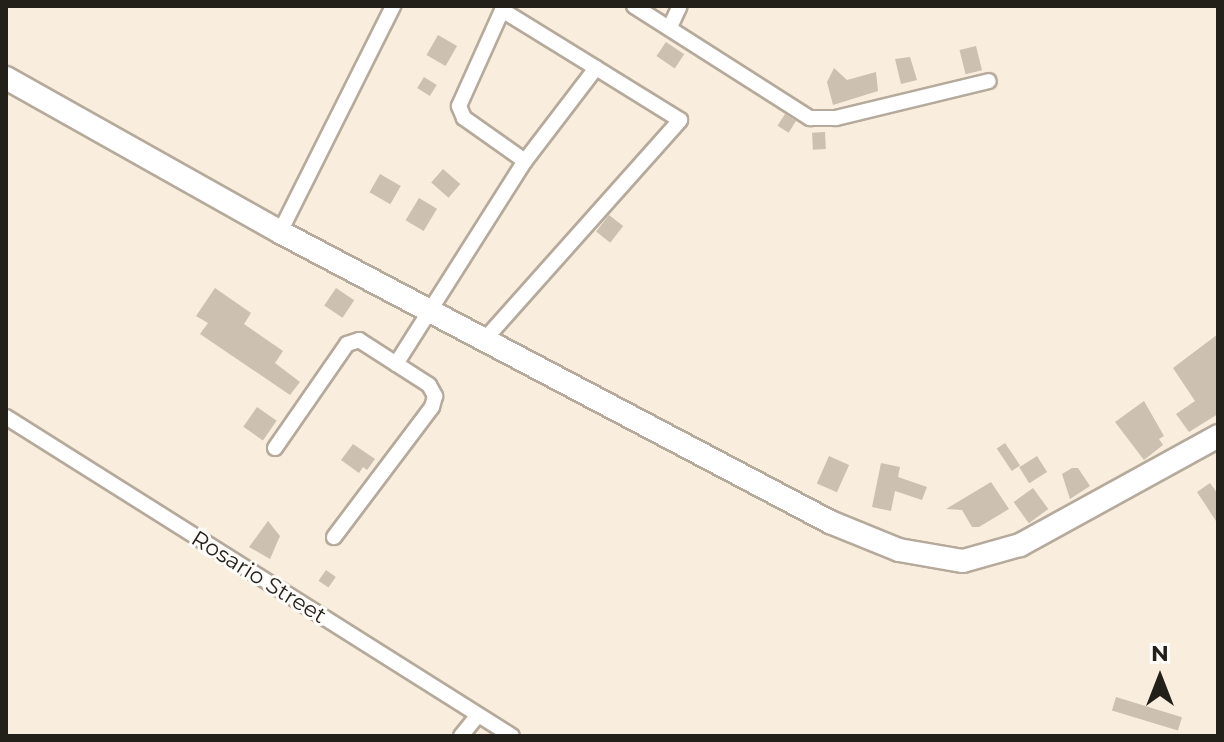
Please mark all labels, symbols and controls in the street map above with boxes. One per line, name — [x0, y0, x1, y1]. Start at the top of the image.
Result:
street label: Rosario Street — [187, 525, 331, 629]
north arrow — [1120, 638, 1200, 718]
text: N — [1151, 640, 1169, 667]

